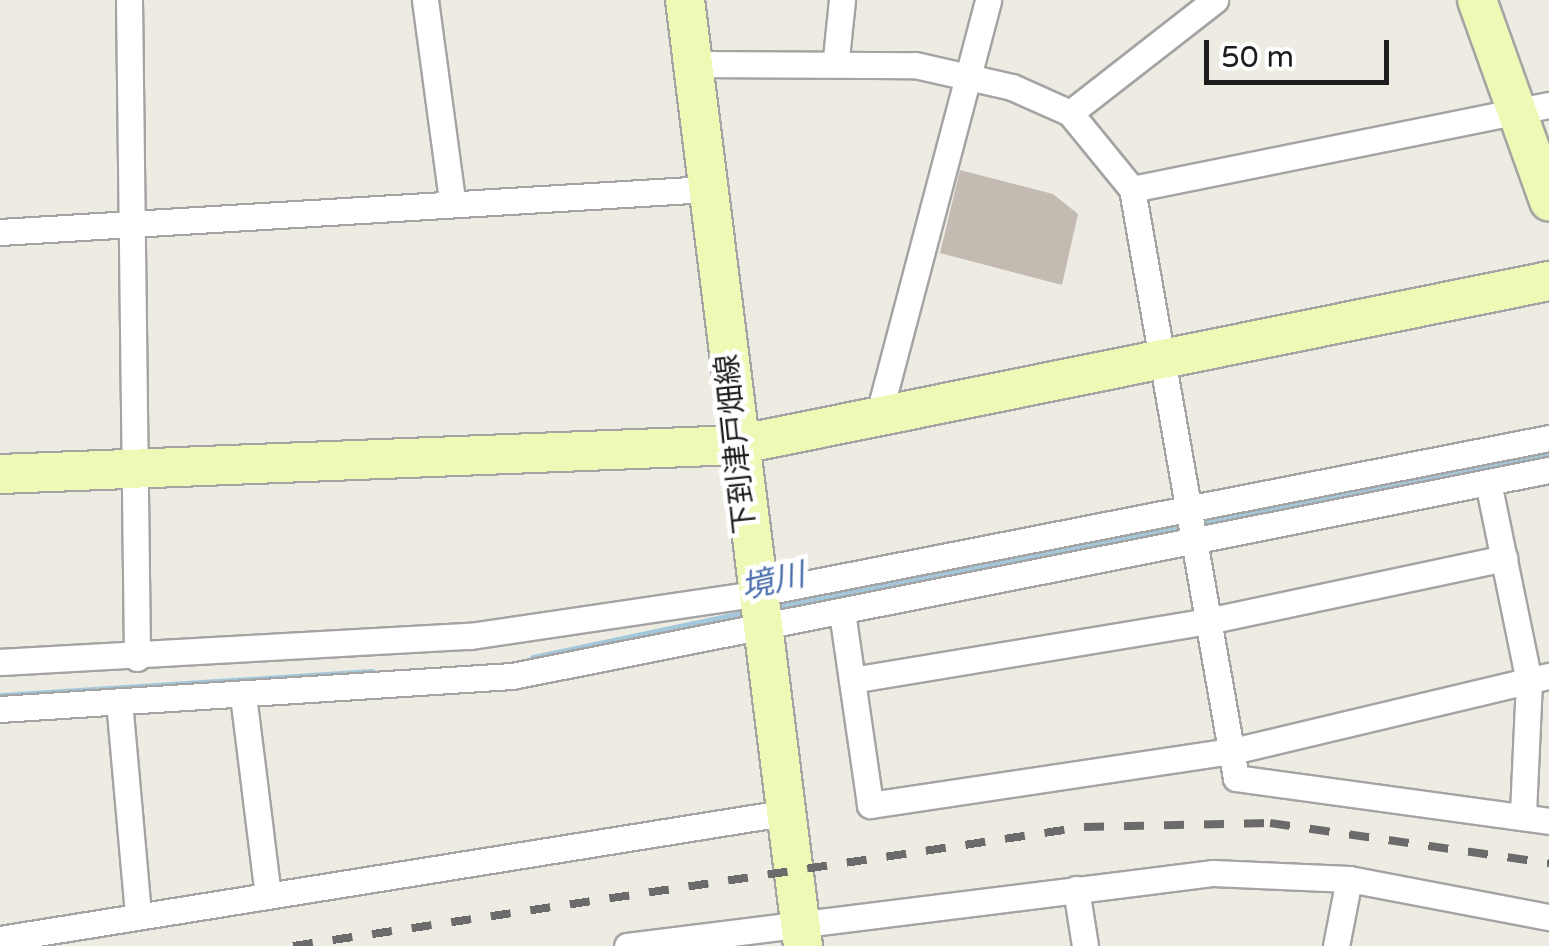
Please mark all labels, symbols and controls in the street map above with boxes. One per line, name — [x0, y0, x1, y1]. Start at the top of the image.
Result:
scale bar — [1209, 20, 1394, 82]
text: 50 m — [1221, 39, 1294, 76]
street label: 下到津戸畑線 — [710, 353, 764, 535]
water label: 境川 — [738, 556, 808, 608]

